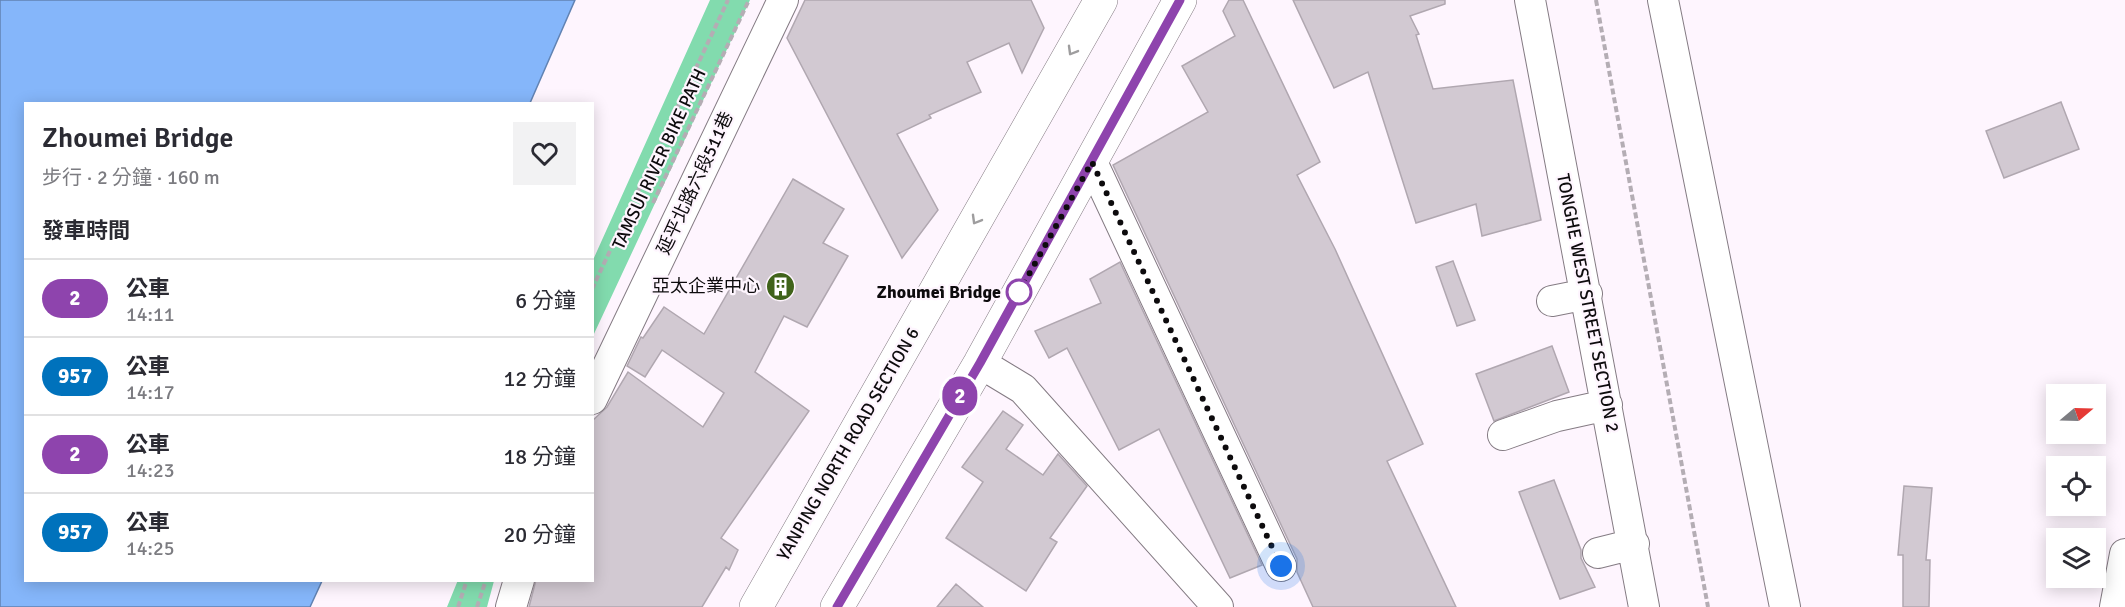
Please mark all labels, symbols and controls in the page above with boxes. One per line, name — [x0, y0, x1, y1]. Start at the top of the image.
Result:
one-way arrow — [1068, 45, 1079, 55]
street label: TAMSUI RIVER BIKE PATH — [607, 65, 711, 253]
street label: 延平北路六段511巷 — [652, 108, 738, 258]
text: Zhoumei Bridge — [42, 121, 234, 155]
button: heart — [513, 122, 576, 185]
text: 步行 · 2 分鐘 · 160 m — [42, 165, 220, 190]
street label: TONGHE WEST STREET SECTION 2 — [1552, 172, 1624, 434]
one-way arrow — [971, 214, 983, 225]
text: 發車時間 — [42, 217, 130, 244]
building icon: 亞太企業中心 — [765, 270, 797, 302]
text: 公車 — [126, 275, 170, 302]
place label: 亞太企業中心 — [652, 275, 760, 297]
marker: Zhoumei Bridge — [1006, 279, 1032, 305]
place label: Zhoumei Bridge — [877, 281, 1001, 303]
text: 2 — [69, 285, 81, 311]
text: 6 分鐘 — [515, 287, 576, 314]
text: 14:11 — [126, 302, 175, 327]
street label: YANPING NORTH ROAD SECTION 6 — [772, 323, 924, 565]
text: 公車 — [126, 353, 170, 380]
text: 957 — [58, 363, 92, 389]
text: 12 分鐘 — [503, 365, 576, 392]
line badge: 2 — [940, 376, 980, 416]
text: 14:17 — [126, 380, 175, 405]
text: 2 — [954, 383, 966, 409]
north arrow — [2046, 384, 2106, 444]
map controls — [2046, 384, 2106, 588]
text: 公車 — [126, 431, 170, 458]
text: 2 — [69, 441, 81, 467]
text: 18 分鐘 — [503, 443, 576, 470]
button: locate — [2046, 456, 2106, 516]
text: 14:23 — [126, 458, 175, 483]
text: 公車 — [126, 509, 170, 536]
text: 957 — [58, 519, 92, 545]
text: 20 分鐘 — [503, 521, 576, 548]
button: layers — [2046, 528, 2106, 588]
text: 14:25 — [126, 536, 175, 561]
your location — [1266, 551, 1296, 581]

